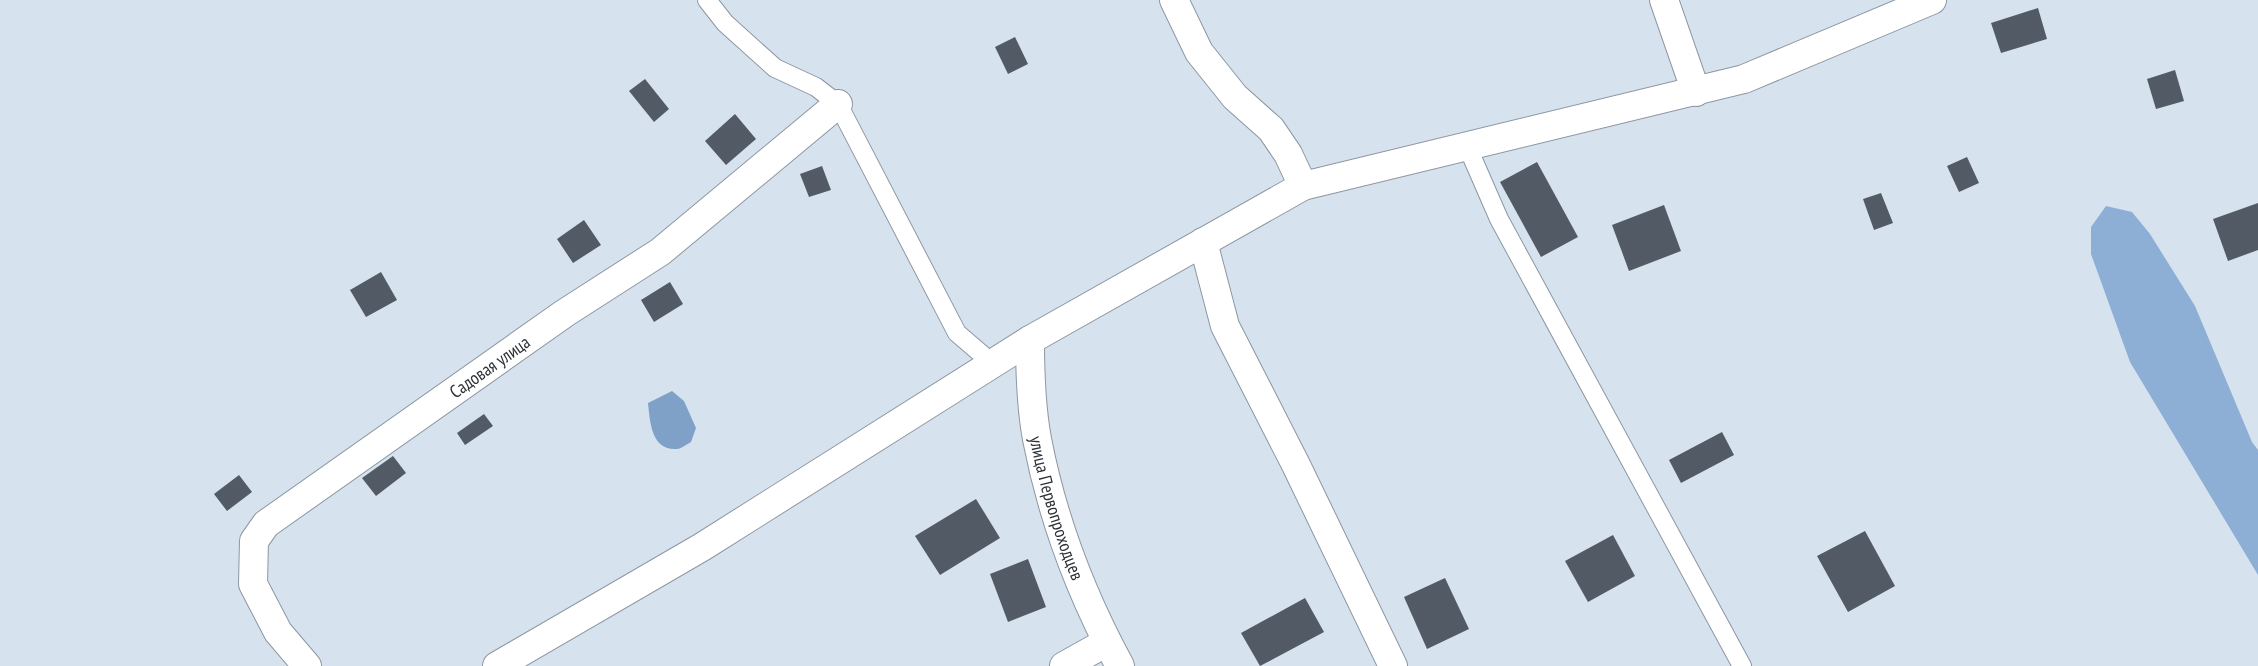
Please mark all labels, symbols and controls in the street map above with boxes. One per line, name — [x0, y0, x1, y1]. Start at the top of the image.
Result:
street label: Садовая улица — [445, 330, 534, 403]
street label: улица Первопроходцев — [1025, 434, 1090, 583]

